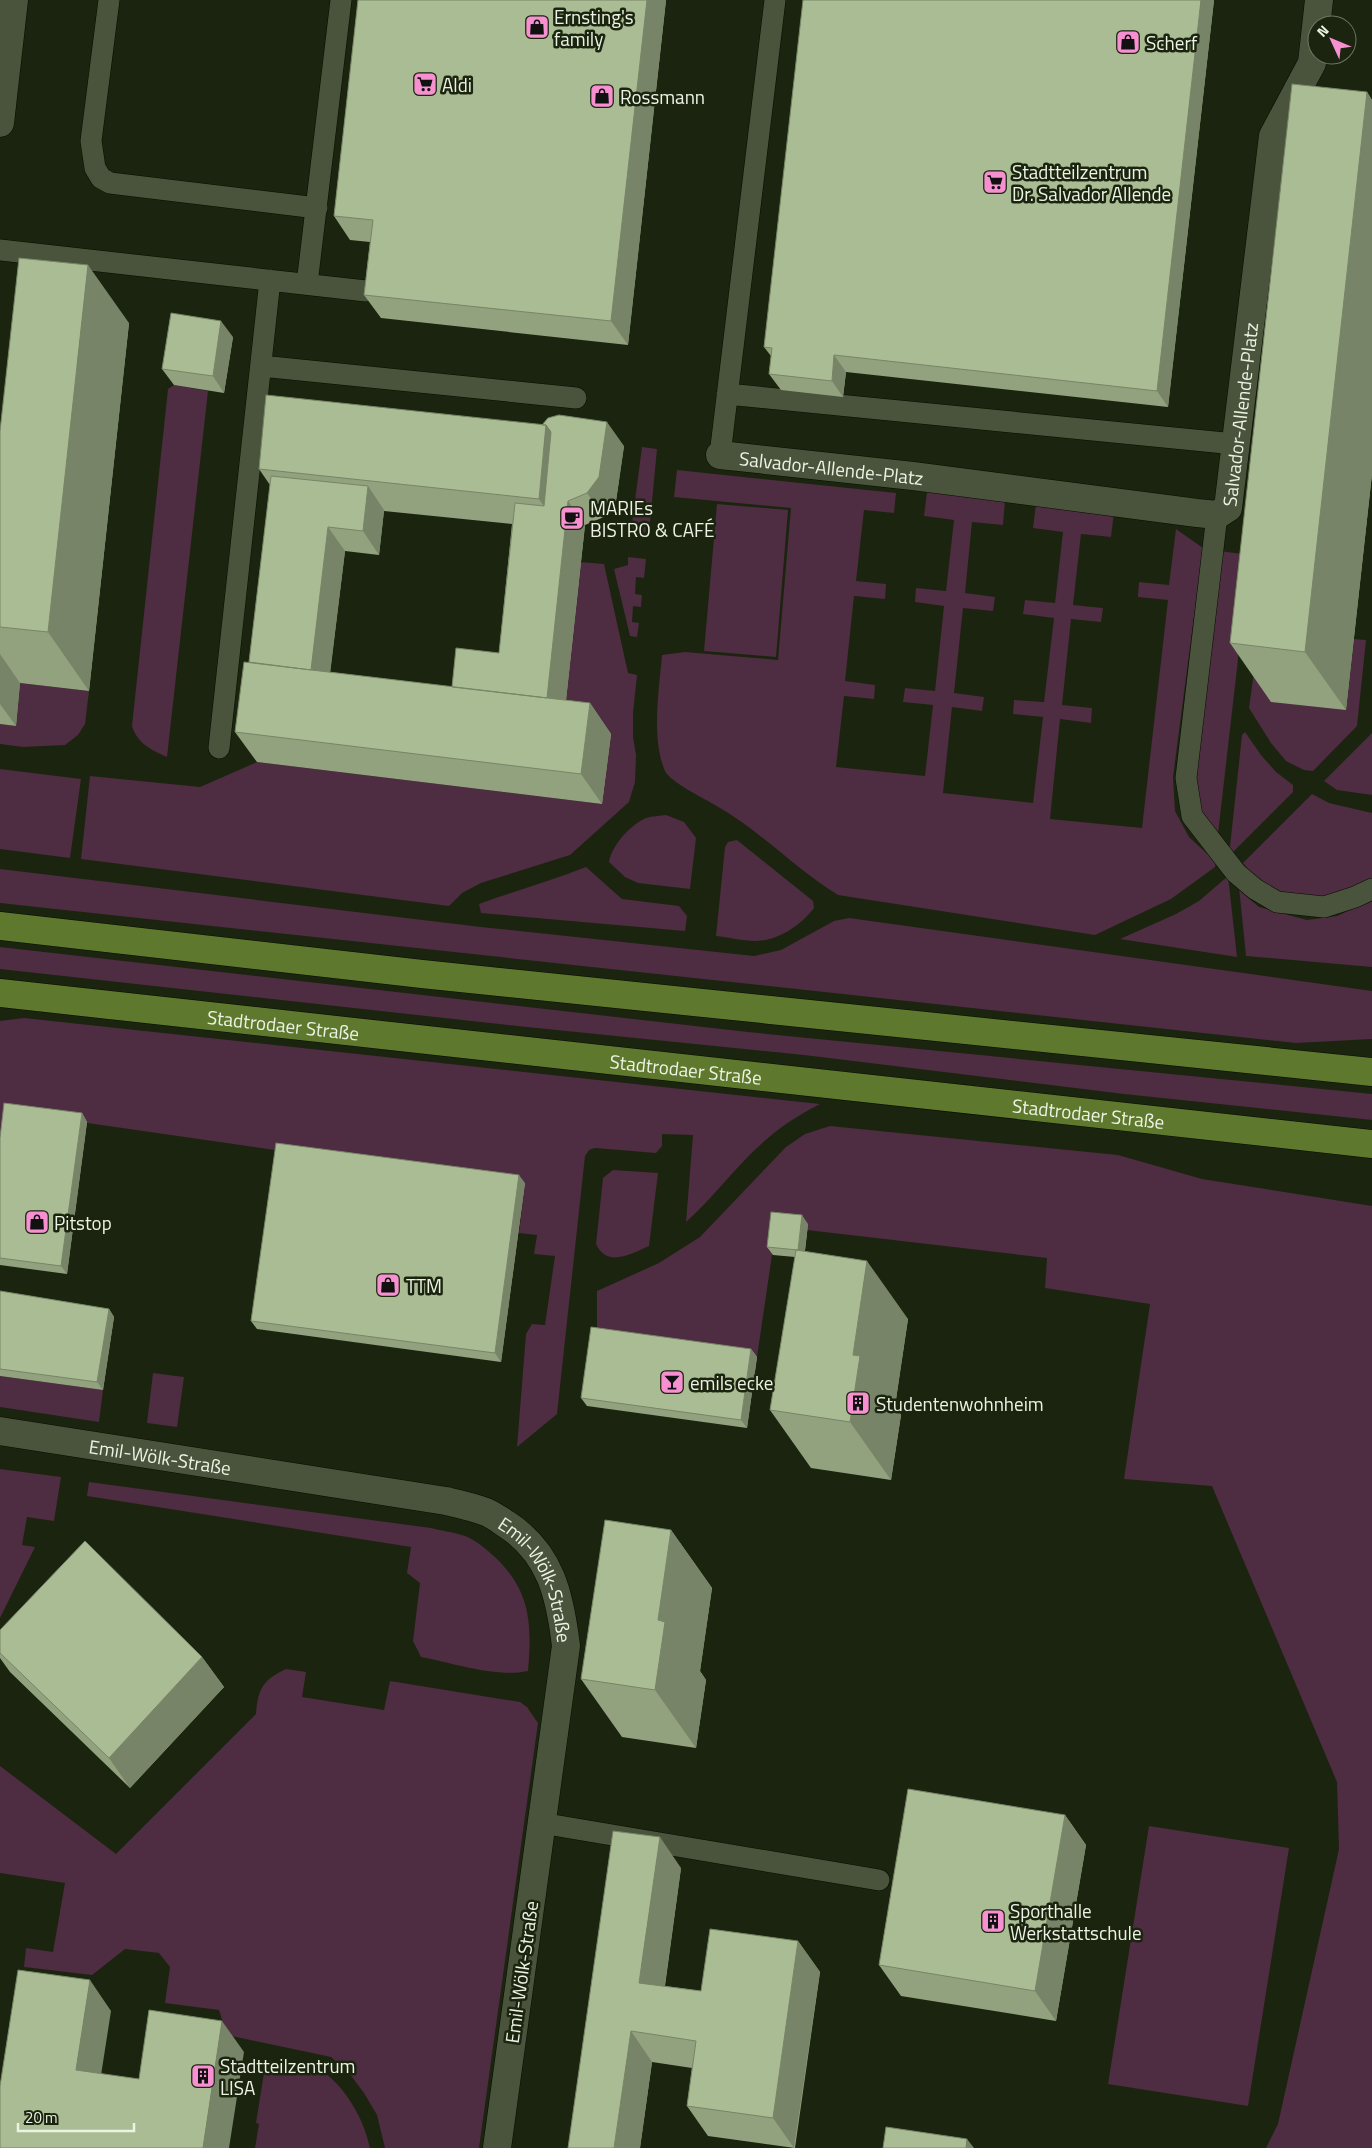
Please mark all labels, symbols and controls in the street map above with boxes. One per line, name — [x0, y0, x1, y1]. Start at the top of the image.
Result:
place label: Ernsting's family — [554, 2, 634, 53]
shop icon: Ernsting's family — [524, 14, 550, 40]
north arrow — [1307, 15, 1357, 65]
text: N — [1311, 20, 1333, 41]
place label: Scherf — [1146, 28, 1198, 57]
shop icon: Scherf — [1115, 29, 1141, 55]
place label: Aldi — [442, 70, 472, 99]
supermarket icon: Aldi — [412, 71, 438, 97]
place label: Rossmann — [620, 82, 705, 111]
shop icon: Rossmann — [589, 83, 615, 109]
place label: Stadtteilzentrum Dr. Salvador Allende — [1012, 157, 1171, 208]
supermarket icon: Stadtteilzentrum Dr. Salvador Allende — [982, 169, 1008, 195]
street label: Salvador-Allende-Platz — [1214, 321, 1265, 508]
street label: Salvador-Allende-Platz — [738, 443, 925, 492]
place label: MARIEs BISTRO & CAFÉ — [590, 493, 715, 544]
cafe icon: MARIEs BISTRO & CAFÉ — [559, 505, 585, 531]
street label: Stadtrodaer Straße — [206, 1001, 361, 1047]
street label: Stadtrodaer Straße — [608, 1046, 763, 1091]
street label: Stadtrodaer Straße — [1011, 1090, 1166, 1136]
place label: Pitstop — [54, 1208, 112, 1237]
shop icon: Pitstop — [24, 1209, 50, 1235]
place label: TTM — [406, 1271, 442, 1300]
shop icon: TTM — [375, 1272, 401, 1298]
place label: emils ecke — [690, 1368, 773, 1397]
bar icon: emils ecke — [659, 1369, 685, 1395]
place label: Studentenwohnheim — [876, 1389, 1044, 1418]
building icon: Studentenwohnheim — [845, 1390, 871, 1416]
street label: Emil-Wölk-Straße — [87, 1431, 233, 1482]
street label: Emil-Wölk-Straße — [493, 1509, 580, 1644]
place label: Sporthalle Werkstattschule — [1010, 1896, 1141, 1947]
street label: Emil-Wölk-Straße — [497, 1899, 545, 2045]
building icon: Sporthalle Werkstattschule — [980, 1908, 1006, 1934]
place label: Stadtteilzentrum LISA — [220, 2051, 355, 2102]
building icon: Stadtteilzentrum LISA — [190, 2063, 216, 2089]
scale bar — [18, 2100, 134, 2132]
text: 20 m — [25, 2106, 58, 2129]

